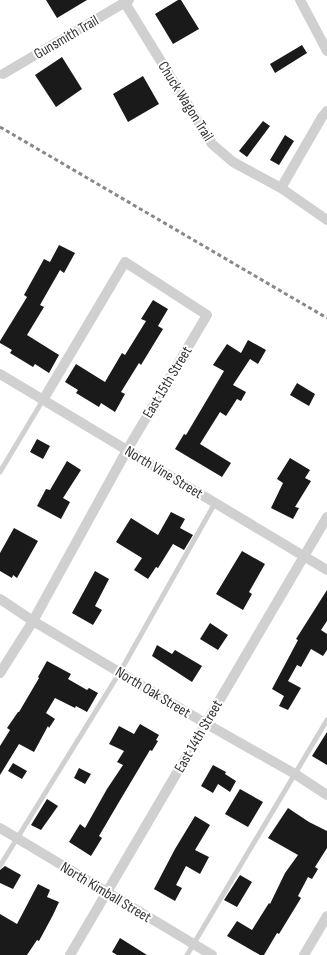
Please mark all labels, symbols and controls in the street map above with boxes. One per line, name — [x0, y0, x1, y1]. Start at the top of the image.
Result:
street label: Gunsmith Trail — [30, 11, 102, 64]
street label: Chuck Wagon Trail — [154, 58, 218, 145]
street label: East 15th Street — [139, 343, 196, 422]
street label: North Vine Street — [121, 442, 207, 503]
street label: North Oak Street — [112, 663, 194, 723]
street label: East 14th Street — [170, 696, 227, 776]
street label: North Kimball Street — [57, 858, 155, 927]

